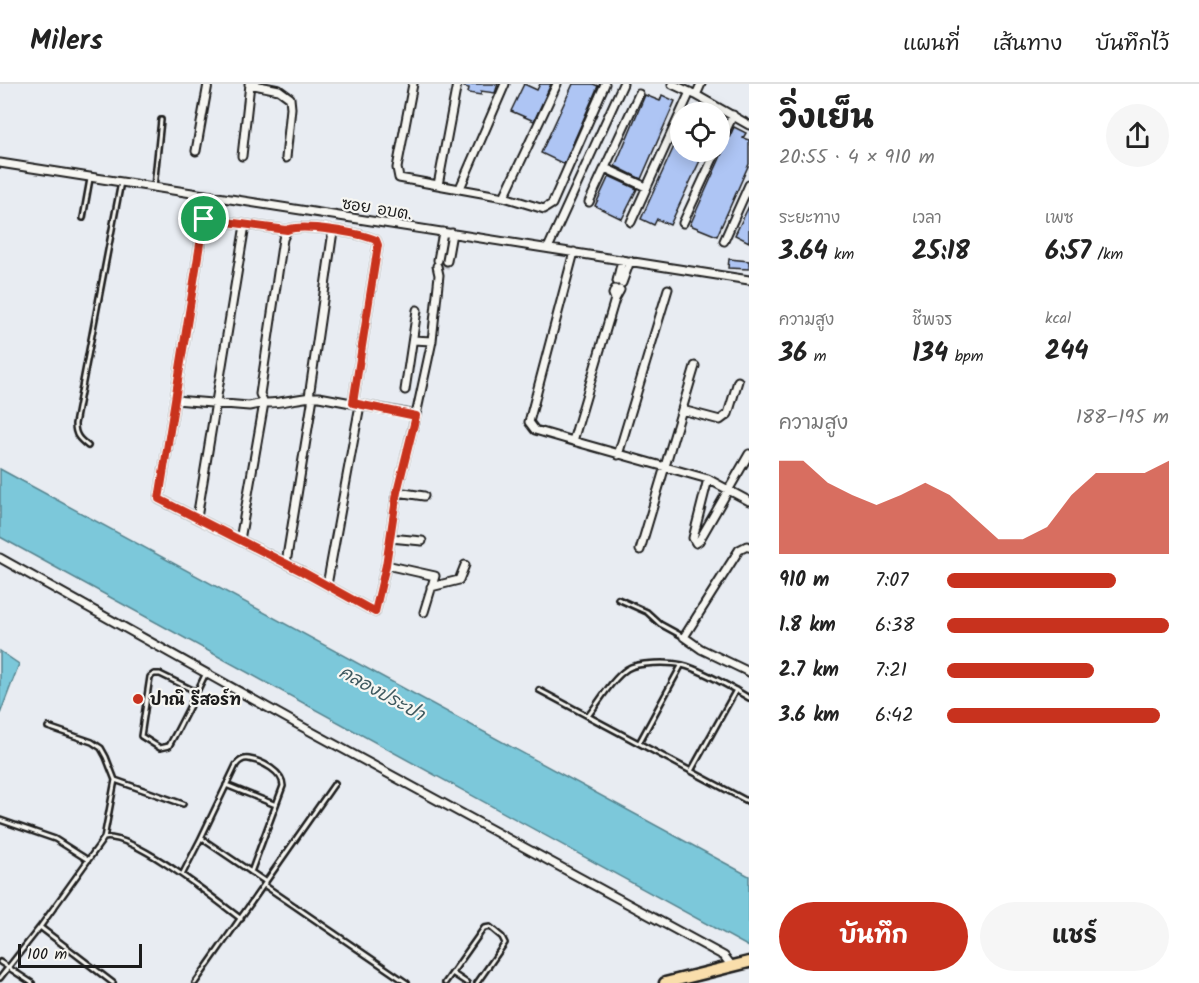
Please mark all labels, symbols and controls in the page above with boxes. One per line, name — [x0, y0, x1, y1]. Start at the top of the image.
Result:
text: Milers — [30, 19, 103, 64]
text: แผนที่ — [903, 28, 960, 61]
text: เส้นทาง — [993, 28, 1062, 61]
text: บันทึกไว้ — [1095, 28, 1169, 61]
text: วิ่งเย็น — [779, 93, 874, 146]
map controls — [670, 102, 730, 162]
button: locate — [670, 102, 730, 162]
button: share — [1106, 104, 1169, 167]
text: 20:55 · 4 × 910 m — [779, 142, 935, 174]
street label: ซอย อบต. — [340, 192, 414, 227]
pin — [178, 193, 229, 244]
icon: arrive — [187, 202, 220, 235]
text: ระยะทาง — [779, 206, 840, 231]
text: เวลา — [912, 206, 942, 231]
text: เพซ — [1045, 206, 1074, 231]
text: 3.64 — [779, 231, 828, 273]
text: 25:18 — [912, 231, 970, 273]
text: 6:57 — [1045, 231, 1091, 273]
text: km — [828, 242, 854, 267]
text: /km — [1091, 242, 1123, 267]
text: kcal — [1045, 306, 1071, 331]
text: ความสูง — [779, 308, 834, 333]
text: ชีพจร — [912, 308, 952, 333]
text: 244 — [1045, 331, 1089, 373]
text: 36 — [779, 333, 807, 375]
text: 134 — [912, 333, 948, 375]
text: m — [807, 344, 826, 369]
text: bpm — [948, 344, 983, 369]
text: 188–195 m — [1076, 402, 1169, 434]
text: ความสูง — [779, 408, 848, 440]
text: 910 m — [779, 565, 830, 597]
text: 7:07 — [875, 565, 908, 597]
text: 1.8 km — [779, 610, 836, 642]
text: 6:38 — [875, 610, 915, 642]
text: 2.7 km — [779, 655, 839, 687]
text: 7:21 — [875, 655, 907, 687]
water label: คลองประปา — [333, 659, 430, 730]
place label: ปาณิ รีสอร์ท — [150, 688, 241, 713]
marker: ปาณิ รีสอร์ท — [131, 692, 145, 706]
text: 3.6 km — [779, 700, 839, 732]
text: 6:42 — [875, 700, 914, 732]
button: บันทึก — [779, 902, 968, 971]
button: แชร์ — [980, 902, 1169, 971]
scale bar — [18, 941, 142, 968]
text: 100 m — [27, 942, 67, 967]

